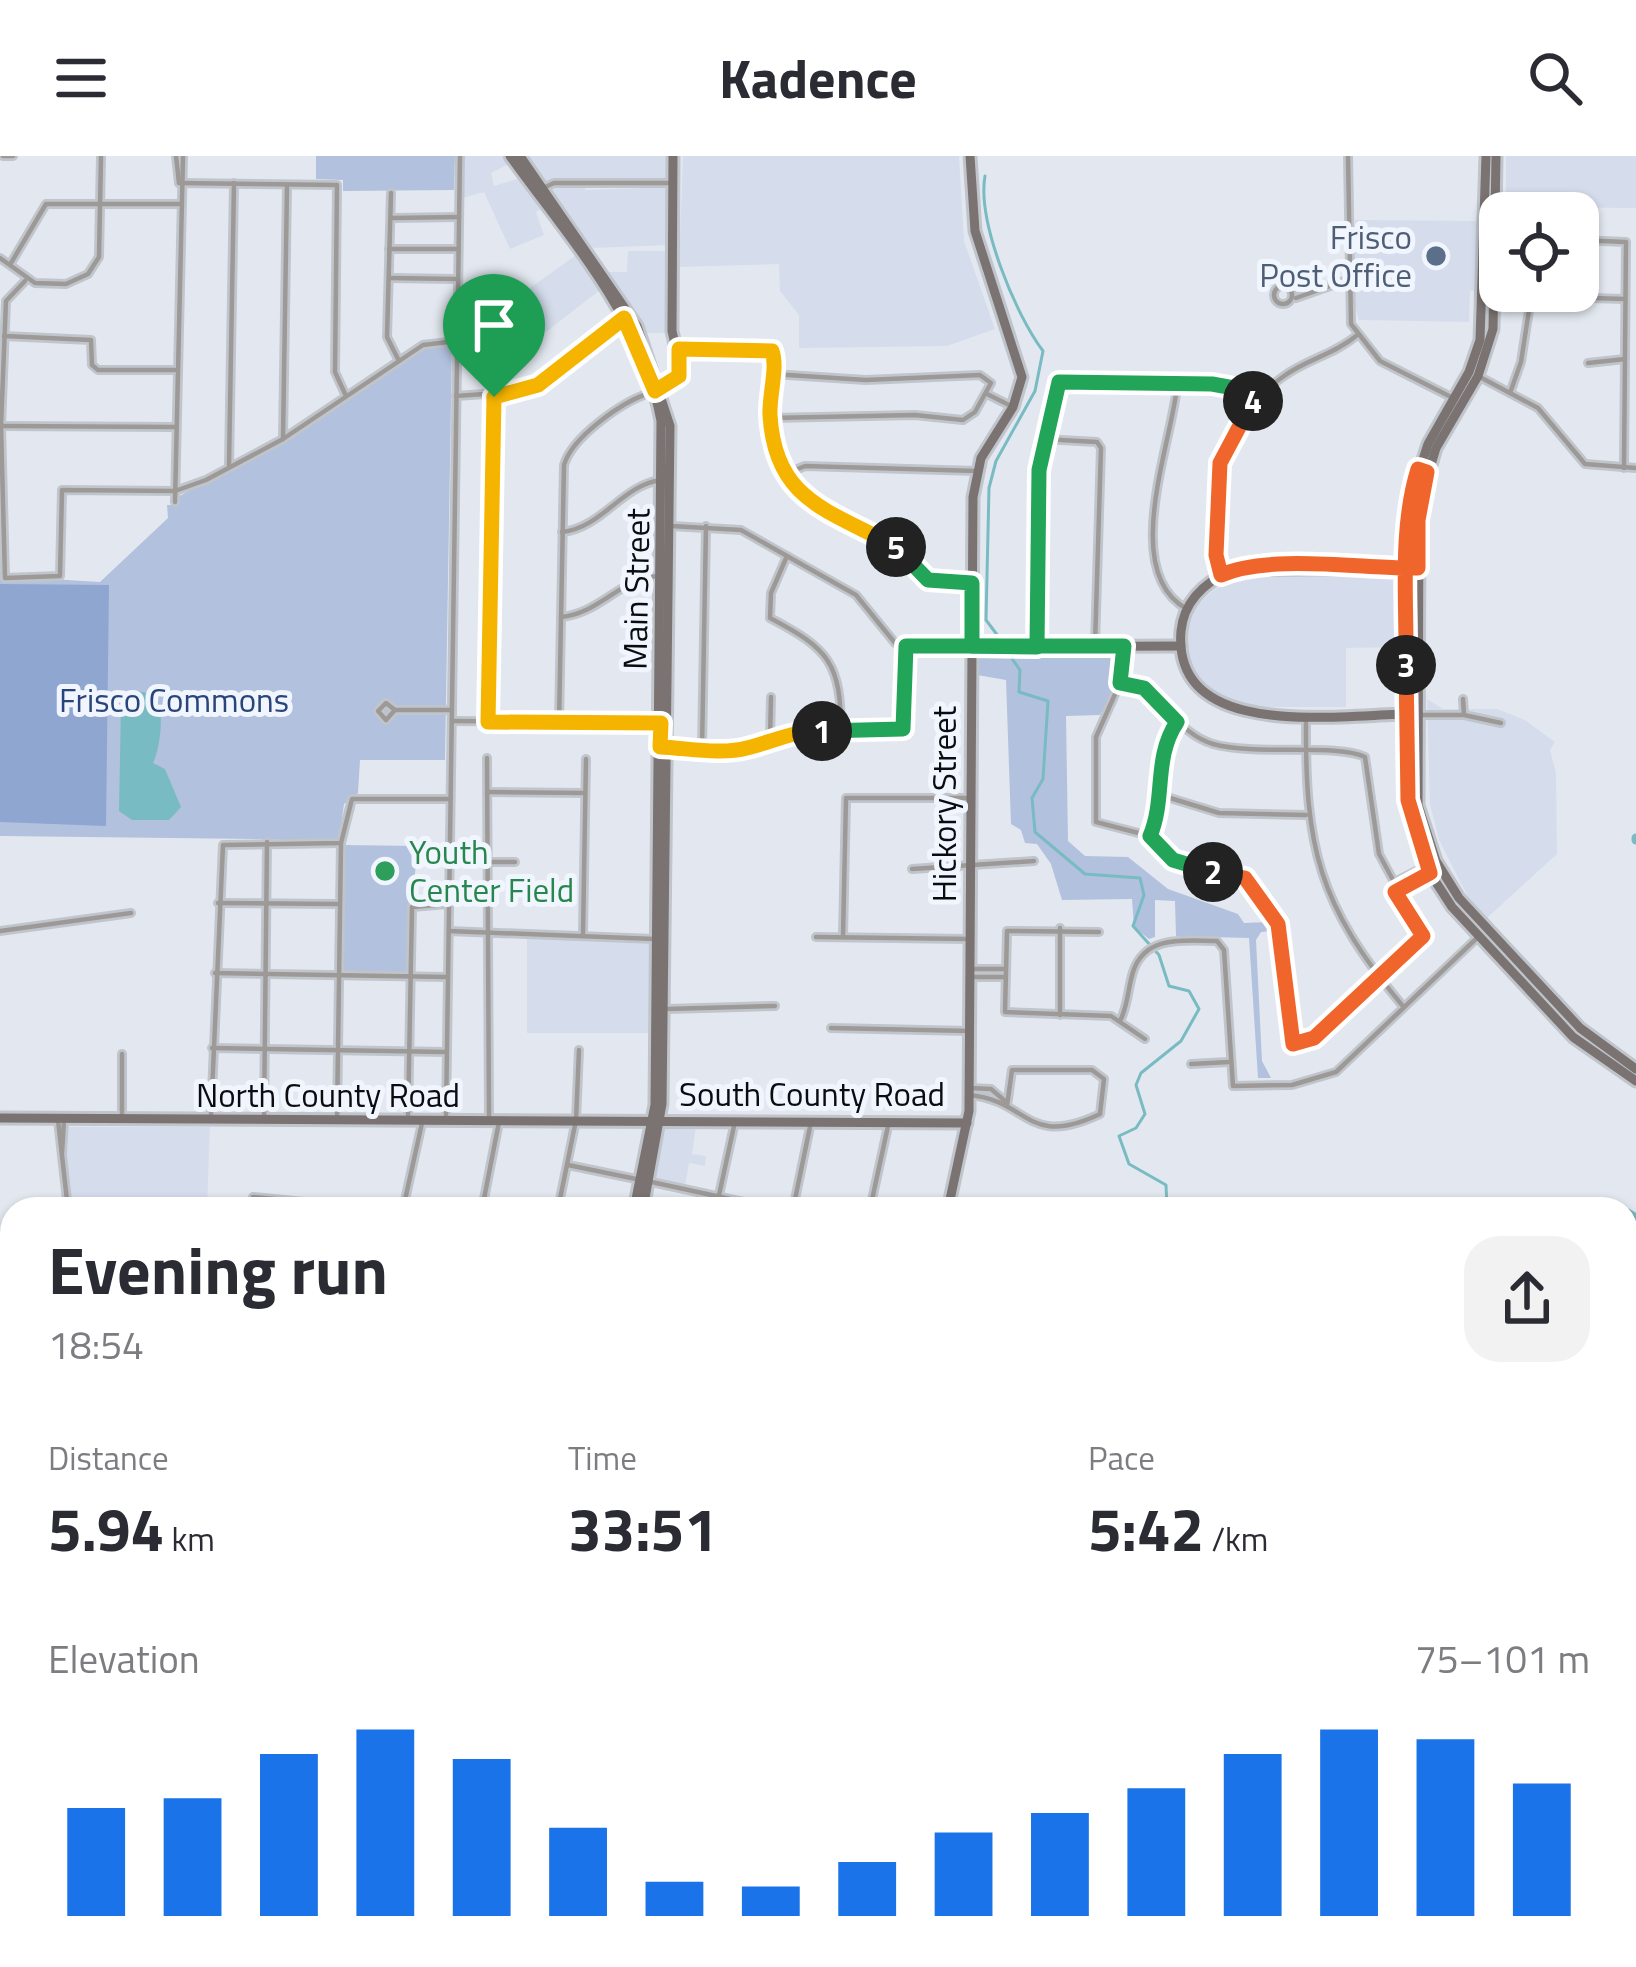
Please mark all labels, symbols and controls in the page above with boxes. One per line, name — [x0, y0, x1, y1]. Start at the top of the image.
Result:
text: Kadence — [719, 37, 917, 119]
icon: menu — [48, 45, 114, 111]
icon: search — [1522, 45, 1588, 111]
map controls — [1479, 192, 1599, 312]
button: locate — [1479, 192, 1599, 312]
place label: Frisco Post Office — [1259, 212, 1412, 300]
marker: Frisco Post Office — [1423, 243, 1449, 269]
pin — [443, 274, 545, 397]
icon: arrive — [461, 292, 527, 358]
pin: 4 — [1223, 371, 1283, 431]
text: 4 — [1244, 376, 1262, 426]
street label: Main Street — [610, 507, 662, 670]
pin: 5 — [866, 517, 926, 577]
text: 5 — [887, 522, 905, 572]
pin: 3 — [1376, 635, 1436, 695]
text: 3 — [1397, 640, 1415, 690]
park label: Frisco Commons — [59, 675, 289, 725]
pin: 1 — [792, 701, 852, 761]
street label: Hickory Street — [919, 705, 969, 902]
text: 1 — [813, 706, 831, 756]
place label: Youth Center Field — [409, 827, 574, 915]
pin: 2 — [1183, 842, 1243, 902]
text: 2 — [1204, 847, 1222, 897]
marker: Youth Center Field — [372, 858, 398, 884]
street label: South County Road — [679, 1069, 945, 1119]
street label: North County Road — [196, 1070, 460, 1120]
text: Evening run — [48, 1219, 388, 1320]
button: share — [1464, 1236, 1590, 1362]
text: 18:54 — [48, 1315, 144, 1374]
text: Distance — [48, 1433, 169, 1483]
text: Time — [568, 1433, 637, 1483]
text: Pace — [1088, 1433, 1155, 1483]
text: 5.94 — [48, 1483, 164, 1574]
text: 33:51 — [568, 1483, 718, 1574]
text: 5:42 — [1088, 1483, 1204, 1574]
text: km — [164, 1514, 215, 1564]
text: /km — [1204, 1514, 1268, 1564]
text: Elevation — [48, 1629, 200, 1688]
text: 75–101 m — [1415, 1629, 1590, 1688]

